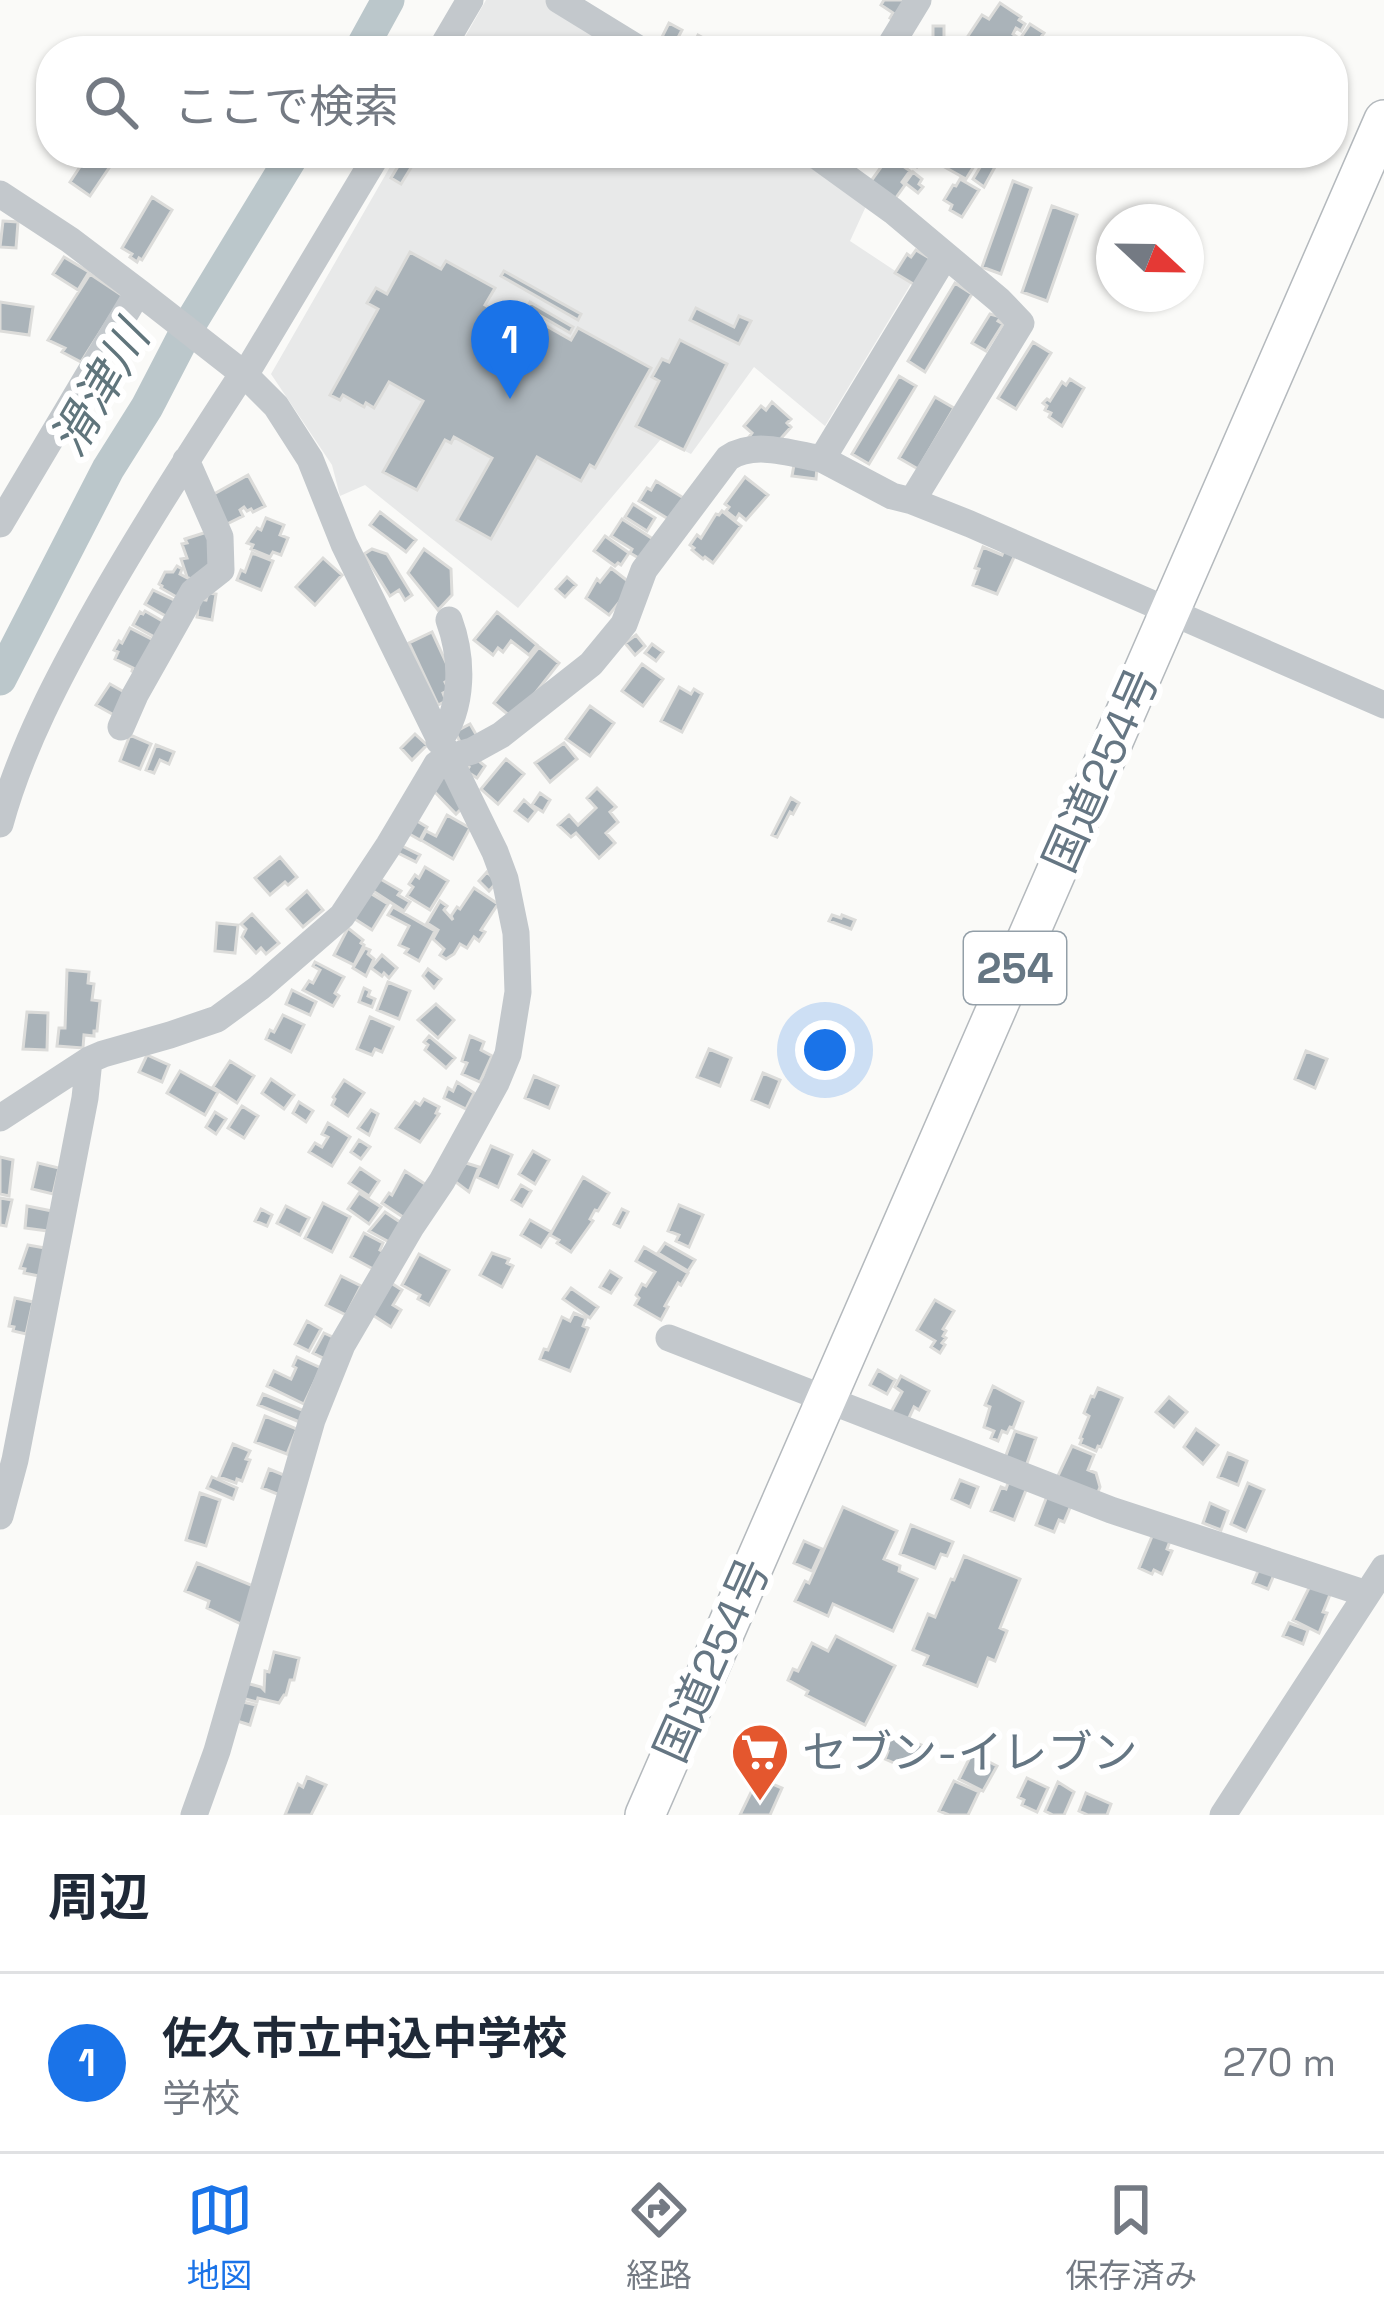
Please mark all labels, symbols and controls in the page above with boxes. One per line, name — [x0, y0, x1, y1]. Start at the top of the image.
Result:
search box — [36, 36, 1348, 168]
icon: search — [78, 69, 144, 135]
text: ここで検索 — [174, 78, 399, 135]
north arrow — [1096, 204, 1204, 312]
pin: 1 — [471, 300, 549, 399]
water label: 滑津川 — [38, 307, 165, 467]
street label: 国道254号 — [1031, 659, 1171, 881]
road number: 254 — [964, 932, 1066, 1004]
your location — [795, 1020, 855, 1080]
street label: 国道254号 — [642, 1549, 782, 1771]
supermarket icon: セブン-イレブン — [729, 1721, 791, 1803]
place label: セブン-イレブン — [802, 1724, 1137, 1781]
text: 周辺 — [48, 1865, 150, 1930]
text: 佐久市立中込中学校 — [162, 2010, 567, 2067]
text: 1 — [78, 2038, 96, 2087]
text: 270 m — [1223, 2038, 1336, 2087]
text: 学校 — [162, 2074, 240, 2123]
tab: 地図 — [187, 2177, 253, 2297]
tab: 経路 — [626, 2177, 692, 2297]
tab: 保存済み — [1065, 2177, 1197, 2297]

